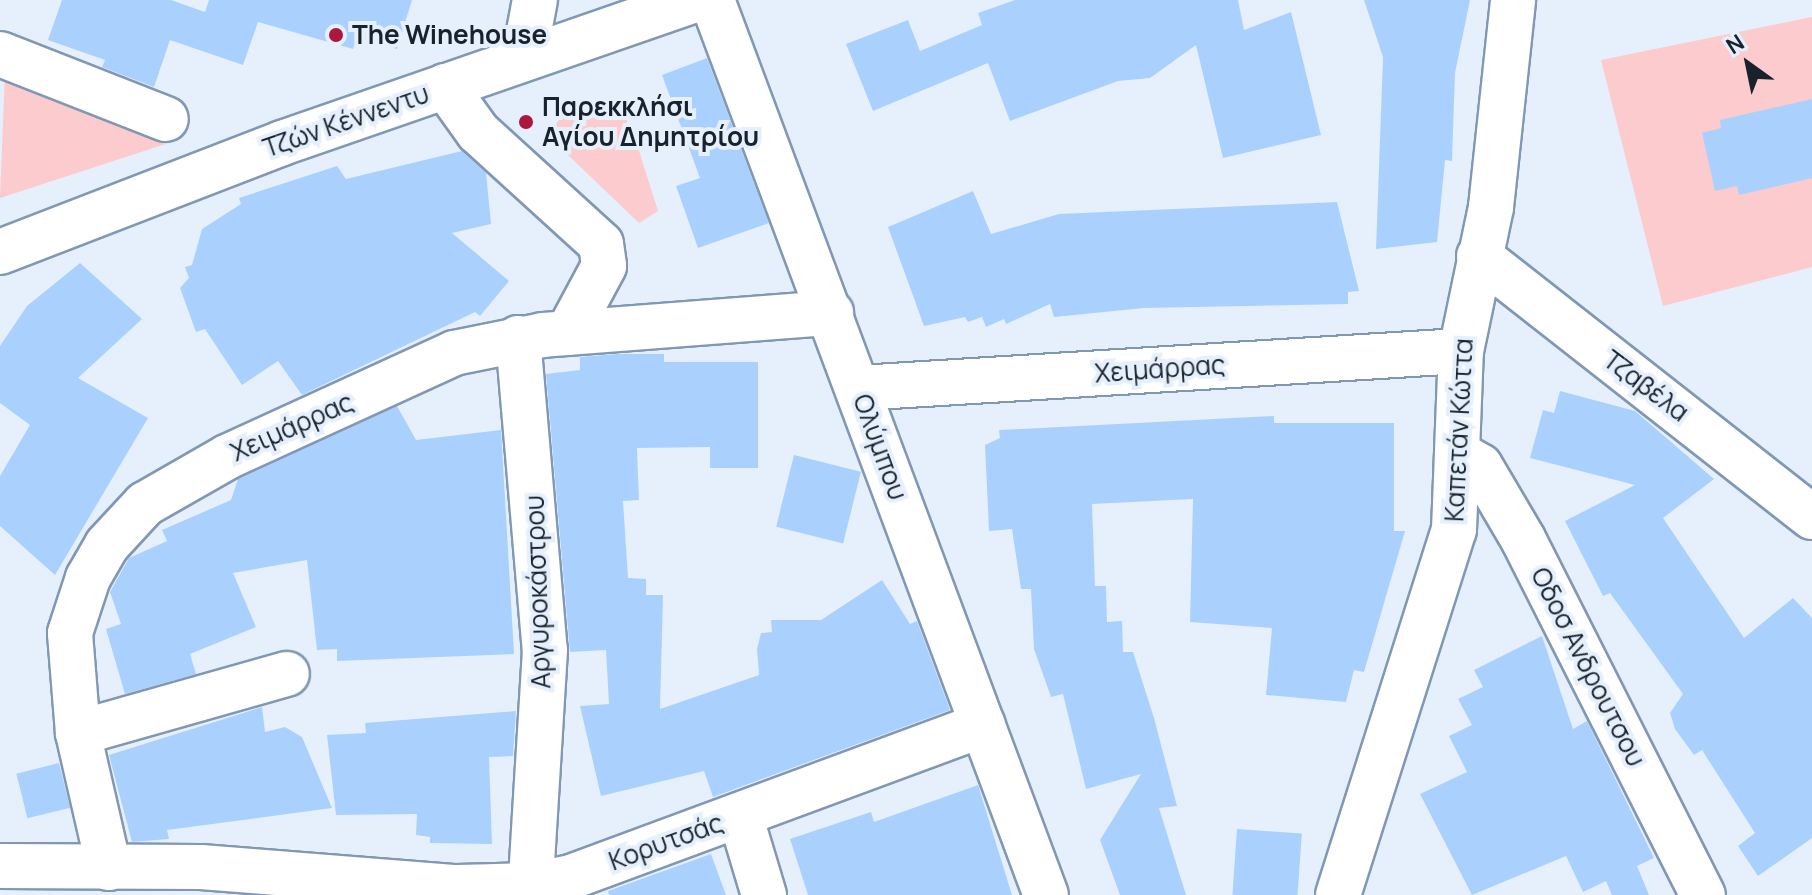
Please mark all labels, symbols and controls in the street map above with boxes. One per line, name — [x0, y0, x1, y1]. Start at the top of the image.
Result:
place label: The Winehouse — [352, 19, 547, 51]
north arrow — [1708, 24, 1788, 104]
marker: The Winehouse — [327, 26, 345, 44]
text: N — [1720, 27, 1750, 61]
street label: Τζών Κέννεντυ — [259, 78, 433, 164]
place label: Παρεκκλήσι Αγίου Δημητρίου — [542, 91, 759, 152]
marker: Παρεκκλήσι Αγίου Δημητρίου — [517, 113, 535, 131]
street label: Καπετάν Κώττα — [1439, 337, 1479, 523]
street label: Τζαβέλα — [1597, 344, 1695, 428]
street label: Χειμάρρας — [1094, 349, 1226, 389]
street label: Χειμάρρας — [226, 386, 358, 468]
street label: Ολύμπου — [846, 390, 914, 504]
street label: Αργυροκάστρου — [519, 495, 557, 689]
street label: Οδοσ Ανδρουτσου — [1524, 562, 1652, 772]
street label: Κορυτσάς — [605, 807, 727, 877]

